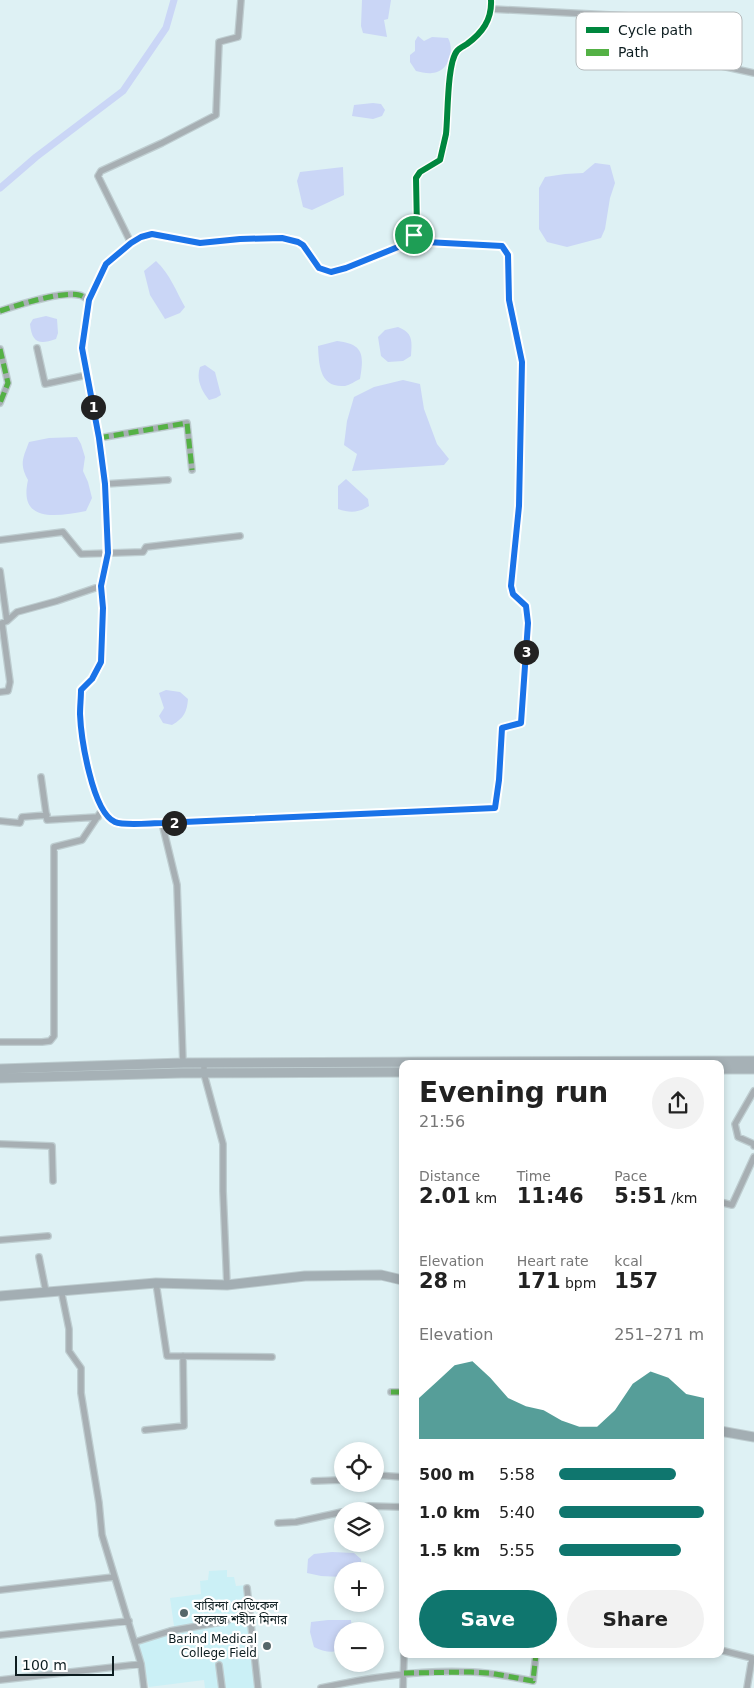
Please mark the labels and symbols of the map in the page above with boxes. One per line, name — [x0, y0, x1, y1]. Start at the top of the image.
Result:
legend — [576, 12, 742, 70]
text: Cycle path — [618, 22, 693, 38]
text: Path — [618, 44, 649, 60]
pin — [393, 214, 435, 256]
pin: 1 — [80, 394, 106, 420]
pin: 3 — [514, 640, 538, 664]
pin: 2 — [162, 810, 186, 836]
place label: বারিন্দা মেডিকেল কলেজ শহীদ মিনার — [193, 1598, 288, 1627]
marker: বারিন্দা মেডিকেল কলেজ শহীদ মিনার — [178, 1607, 190, 1619]
place label: Barind Medical College Field — [168, 1632, 257, 1660]
marker: Barind Medical College Field — [261, 1640, 273, 1652]
scale bar — [15, 1653, 114, 1676]

